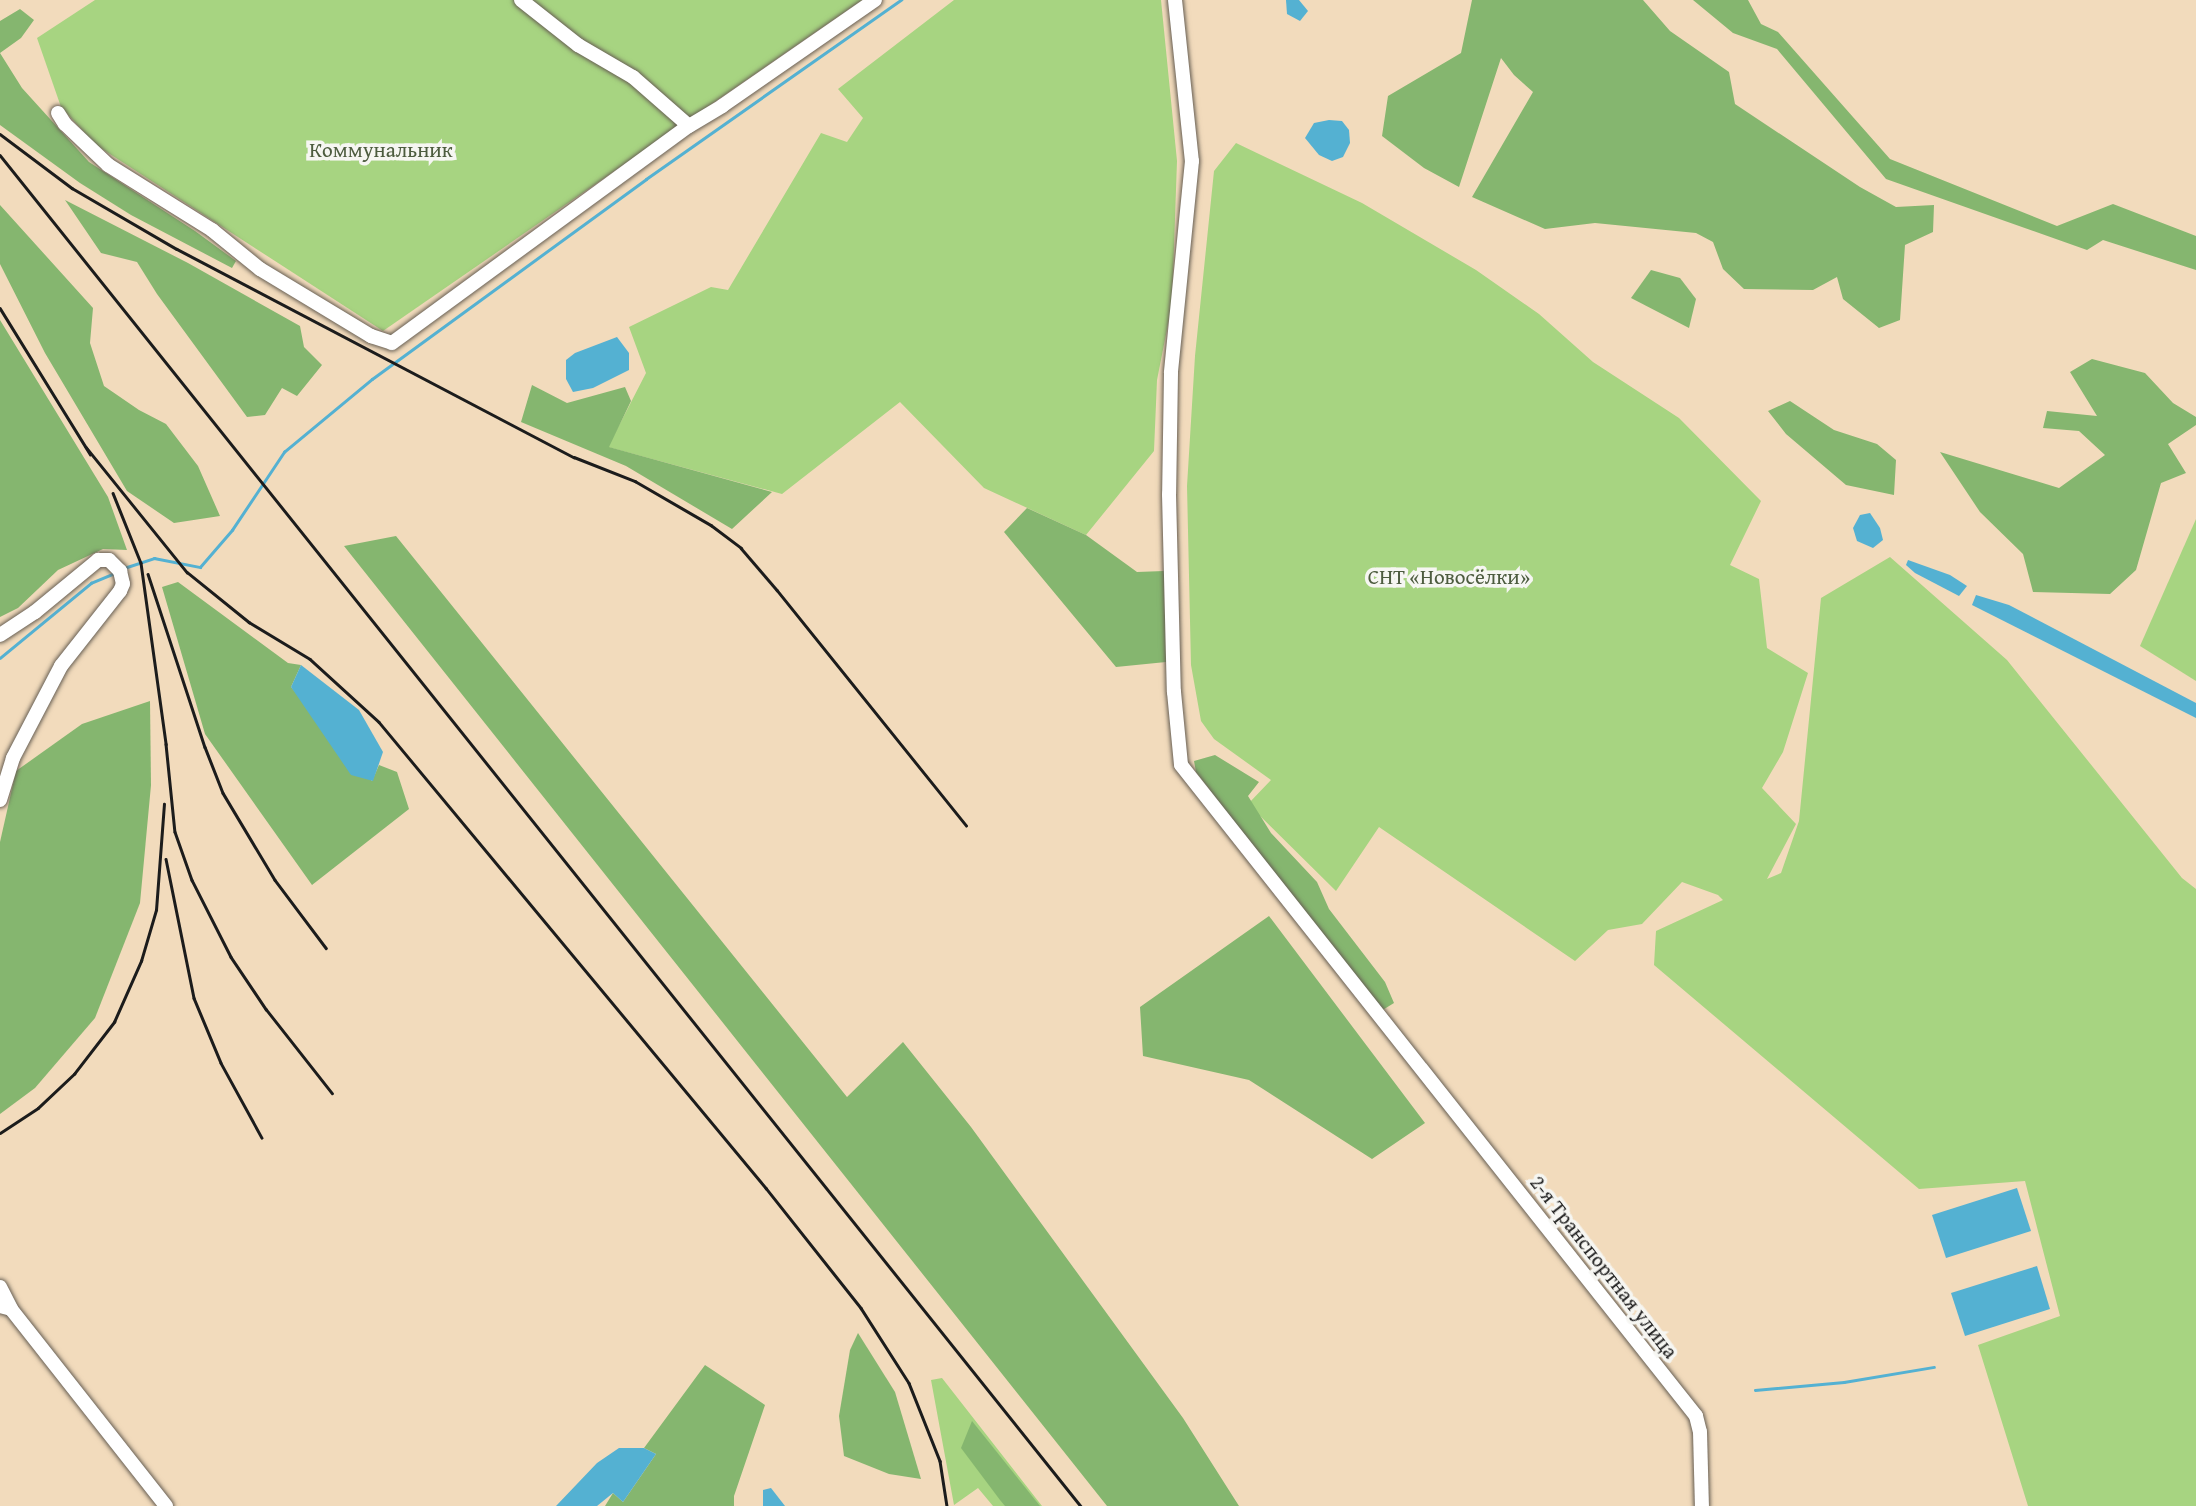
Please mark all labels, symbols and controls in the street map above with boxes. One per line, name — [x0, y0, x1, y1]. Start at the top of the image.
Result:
park label: Коммунальник — [309, 137, 453, 163]
park label: СНТ «Новосёлки» — [1368, 564, 1530, 590]
street label: 2-я Транспортная улица — [1525, 1170, 1683, 1364]

